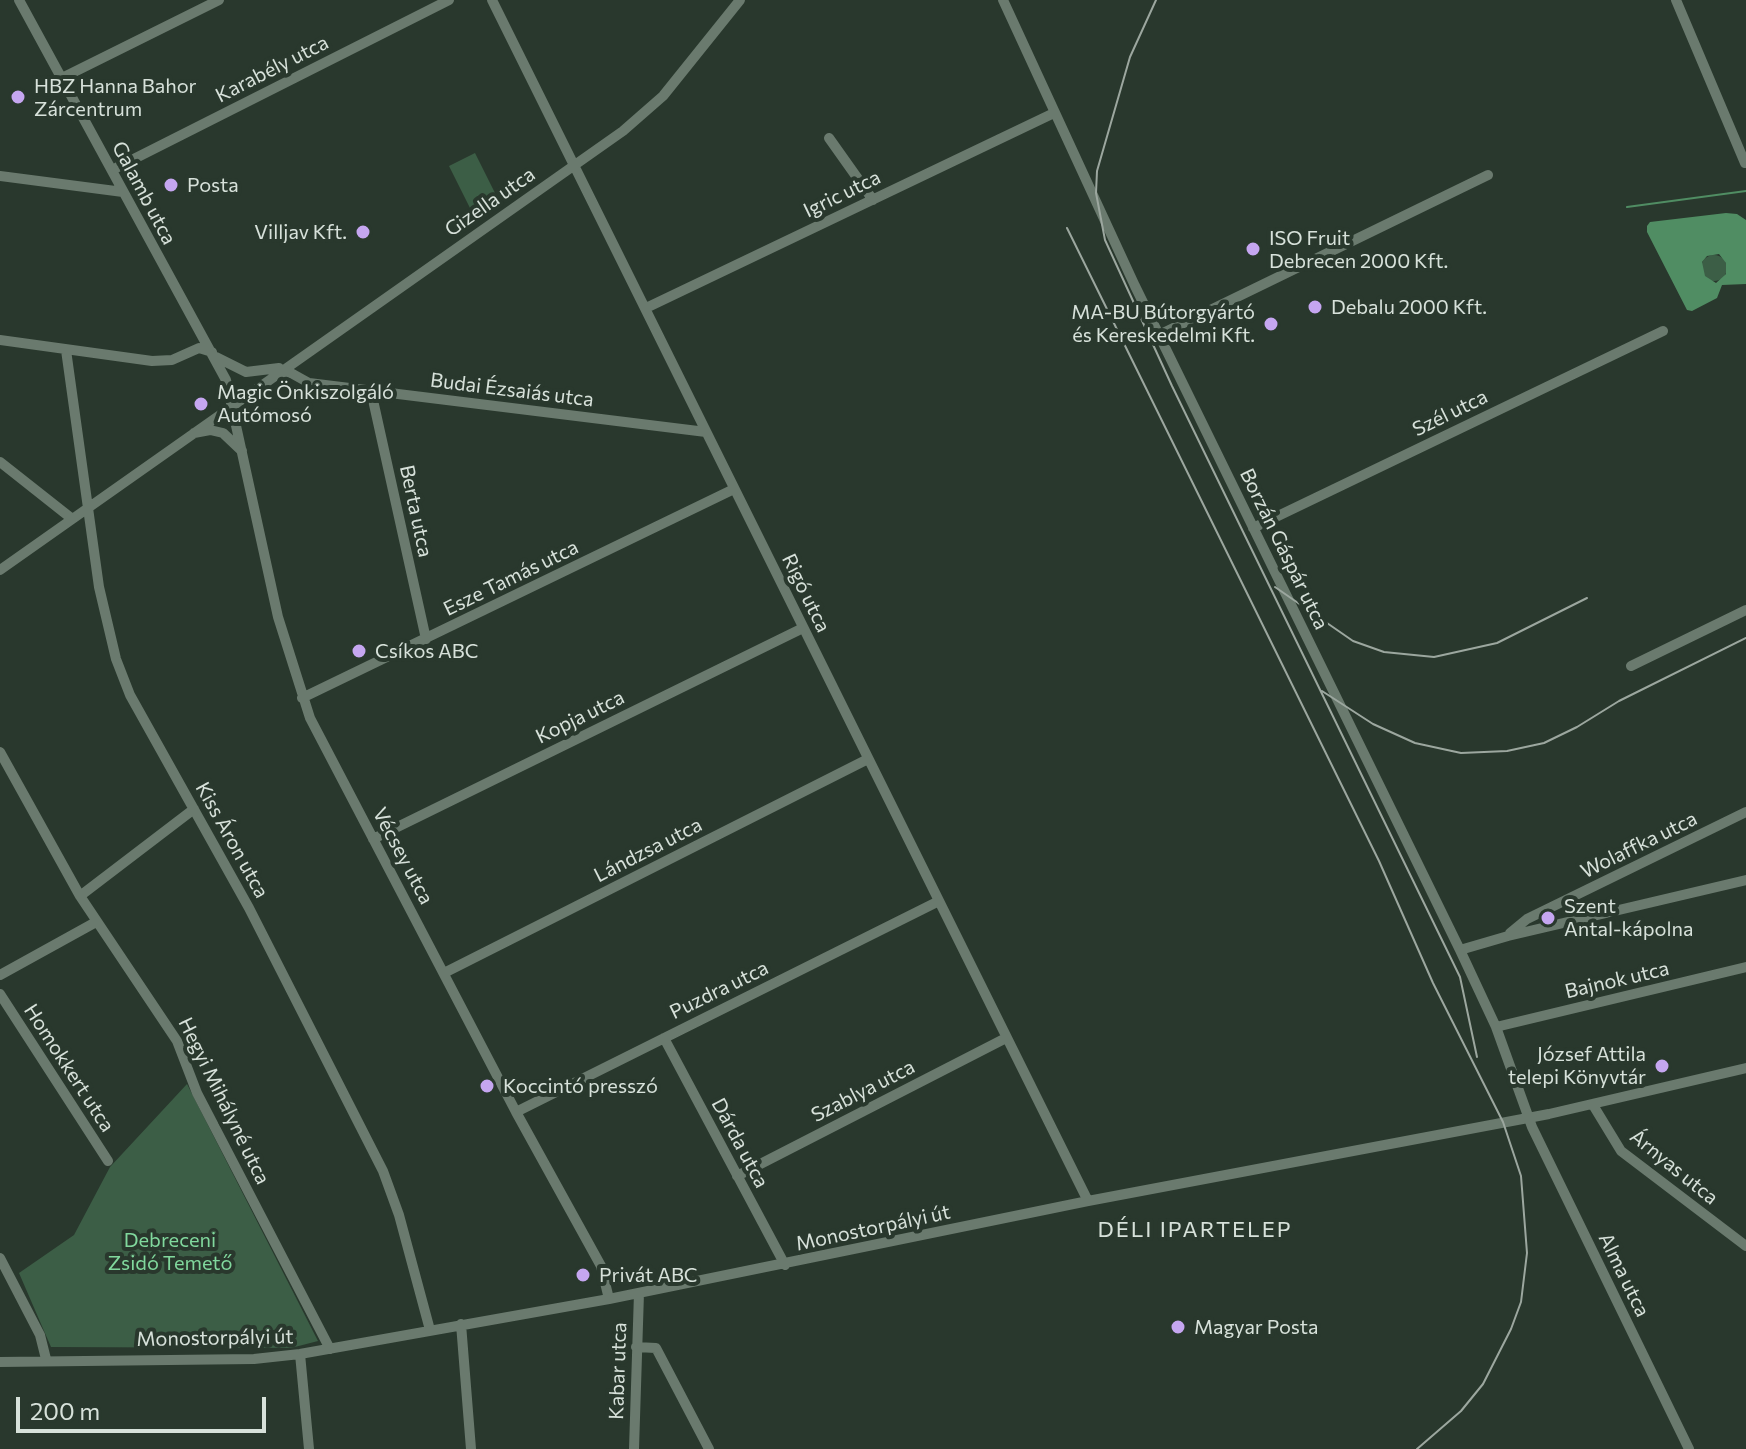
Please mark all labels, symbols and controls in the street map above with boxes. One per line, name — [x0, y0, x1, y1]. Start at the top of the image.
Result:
street label: Karabély utca — [212, 30, 332, 108]
place label: HBZ Hanna Bahor Zárcentrum — [34, 74, 197, 121]
marker: HBZ Hanna Bahor Zárcentrum — [9, 88, 27, 106]
street label: Galamb utca — [107, 137, 181, 249]
street label: Gizella utca — [440, 162, 540, 242]
street label: Igric utca — [800, 165, 884, 223]
place label: Posta — [187, 173, 239, 197]
marker: Posta — [162, 176, 180, 194]
place label: Villjav Kft. — [254, 220, 347, 244]
marker: Villjav Kft. — [354, 223, 372, 241]
place label: ISO Fruit Debrecen 2000 Kft. — [1269, 226, 1448, 273]
marker: ISO Fruit Debrecen 2000 Kft. — [1244, 240, 1262, 258]
place label: Debalu 2000 Kft. — [1331, 295, 1487, 319]
marker: Debalu 2000 Kft. — [1306, 298, 1324, 316]
place label: MA-BU Bútorgyártó és Kereskedelmi Kft. — [1071, 300, 1255, 347]
marker: MA-BU Bútorgyártó és Kereskedelmi Kft. — [1262, 315, 1280, 333]
street label: Budai Ézsaiás utca — [429, 368, 595, 412]
place label: Magic Önkiszolgáló Autómosó — [217, 380, 394, 427]
street label: Szél utca — [1408, 385, 1492, 441]
marker: Magic Önkiszolgáló Autómosó — [192, 395, 210, 413]
street label: Berta utca — [395, 463, 437, 559]
street label: Borzán Gáspár utca — [1235, 465, 1333, 633]
street label: Esze Tamás utca — [440, 535, 582, 621]
street label: Rigó utca — [777, 550, 835, 636]
place label: Csíkos ABC — [375, 639, 478, 663]
marker: Csíkos ABC — [350, 642, 368, 660]
street label: Kopja utca — [532, 685, 628, 749]
street label: Kiss Áron utca — [190, 778, 274, 902]
street label: Vécsey utca — [368, 804, 438, 908]
street label: Wolaffka utca — [1577, 806, 1701, 884]
street label: Lándzsa utca — [590, 813, 706, 887]
place label: Szent Antal-kápolna — [1564, 894, 1693, 941]
marker: Szent Antal-kápolna — [1539, 909, 1557, 927]
street label: Puzdra utca — [666, 956, 772, 1024]
street label: Bajnok utca — [1563, 956, 1671, 1004]
street label: Homokkert utca — [19, 1000, 119, 1136]
street label: Hegyi Mihályné utca — [173, 1014, 275, 1188]
place label: József Attila telepi Könyvtár — [1508, 1042, 1646, 1089]
street label: Szablya utca — [807, 1055, 919, 1127]
marker: József Attila telepi Könyvtár — [1653, 1057, 1671, 1075]
place label: Koccintó presszó — [503, 1074, 658, 1098]
marker: Koccintó presszó — [478, 1077, 496, 1095]
street label: Dárda utca — [706, 1094, 774, 1192]
street label: Árnyas utca — [1625, 1124, 1723, 1210]
street label: Monostorpályi út — [794, 1200, 952, 1256]
district label: DÉLI IPARTELEP — [1097, 1217, 1293, 1243]
park label: Debreceni Zsidó Temető — [108, 1228, 232, 1275]
street label: Alma utca — [1593, 1229, 1655, 1321]
place label: Privát ABC — [599, 1263, 698, 1287]
marker: Privát ABC — [574, 1266, 592, 1284]
place label: Magyar Posta — [1194, 1315, 1318, 1339]
marker: Magyar Posta — [1169, 1318, 1187, 1336]
street label: Kabar utca — [604, 1322, 632, 1420]
street label: Monostorpályi út — [136, 1325, 294, 1351]
scale bar — [20, 1381, 270, 1431]
text: 200 m — [30, 1396, 100, 1425]

